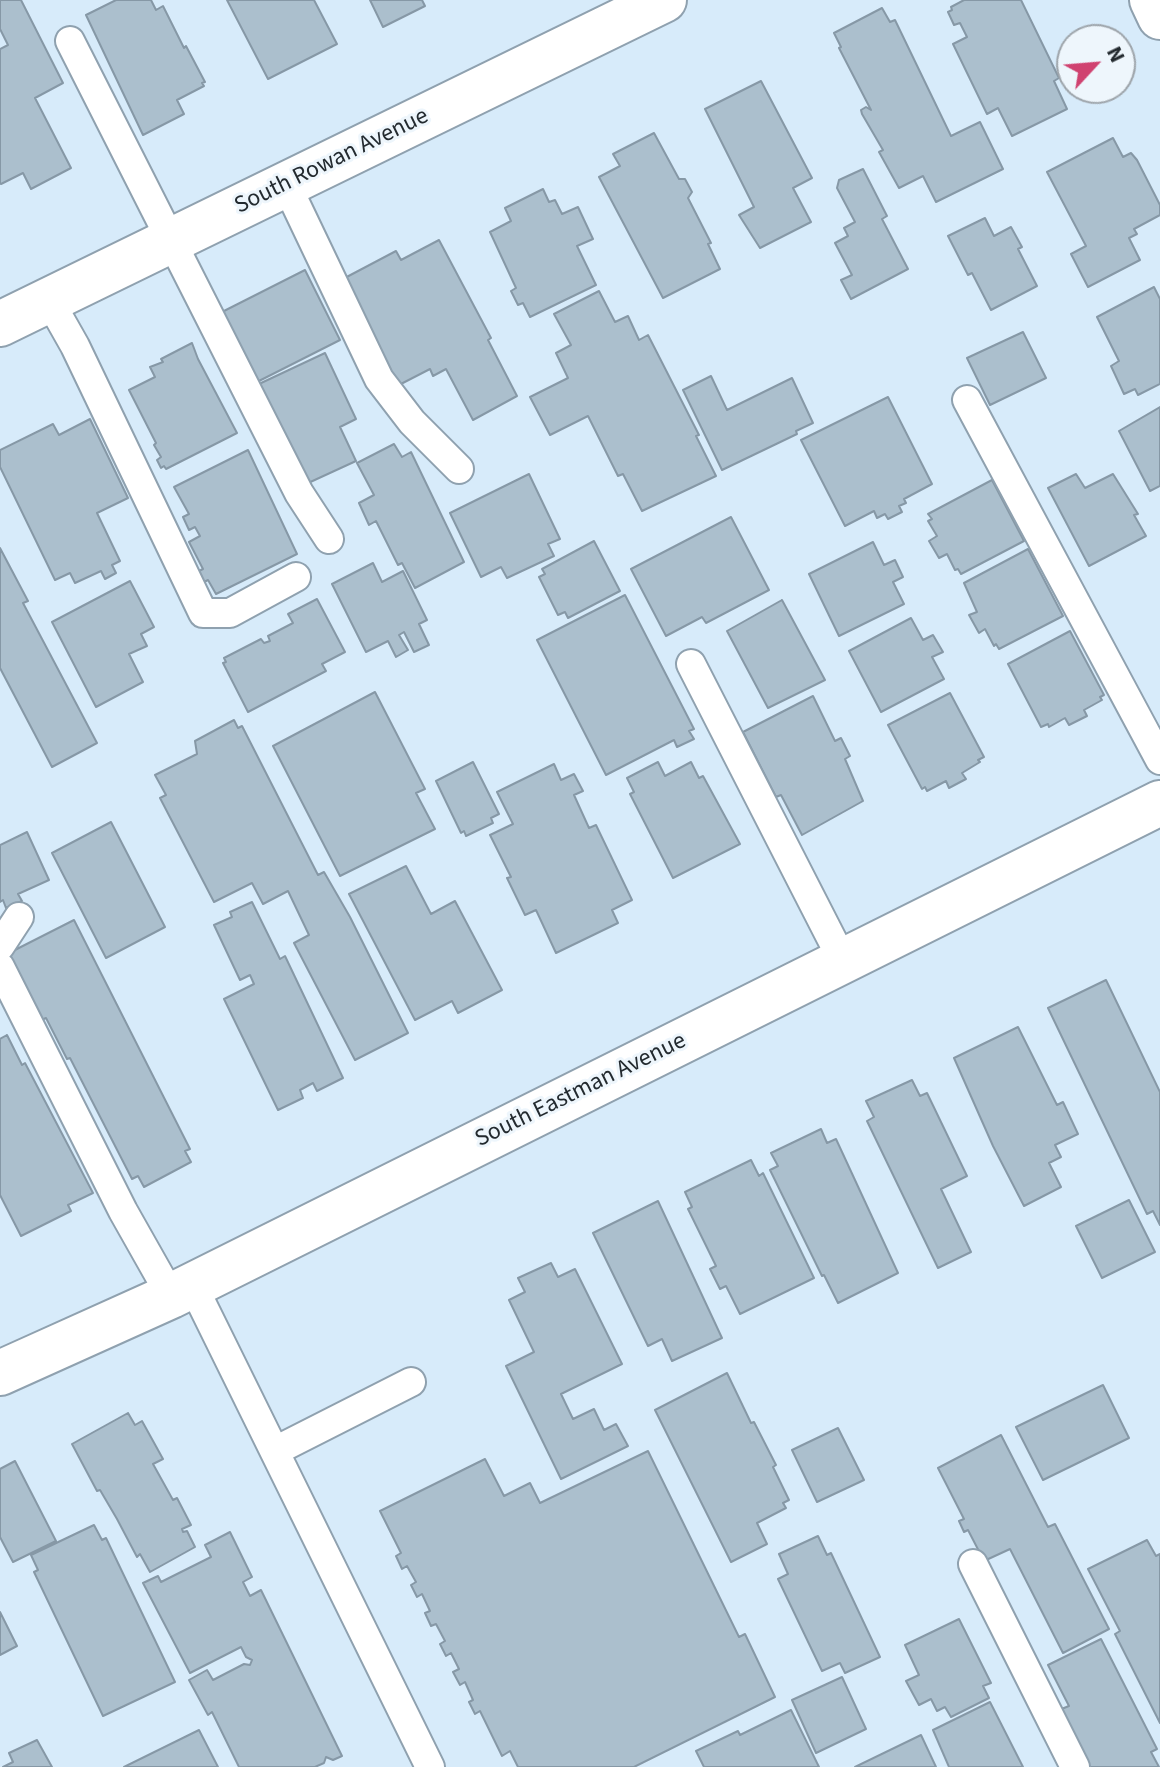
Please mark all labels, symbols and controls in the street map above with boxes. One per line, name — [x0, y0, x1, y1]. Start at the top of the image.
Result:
north arrow — [1056, 24, 1136, 104]
text: N — [1098, 41, 1133, 68]
street label: South Rowan Avenue — [230, 103, 434, 221]
street label: South Eastman Avenue — [471, 1027, 691, 1155]

